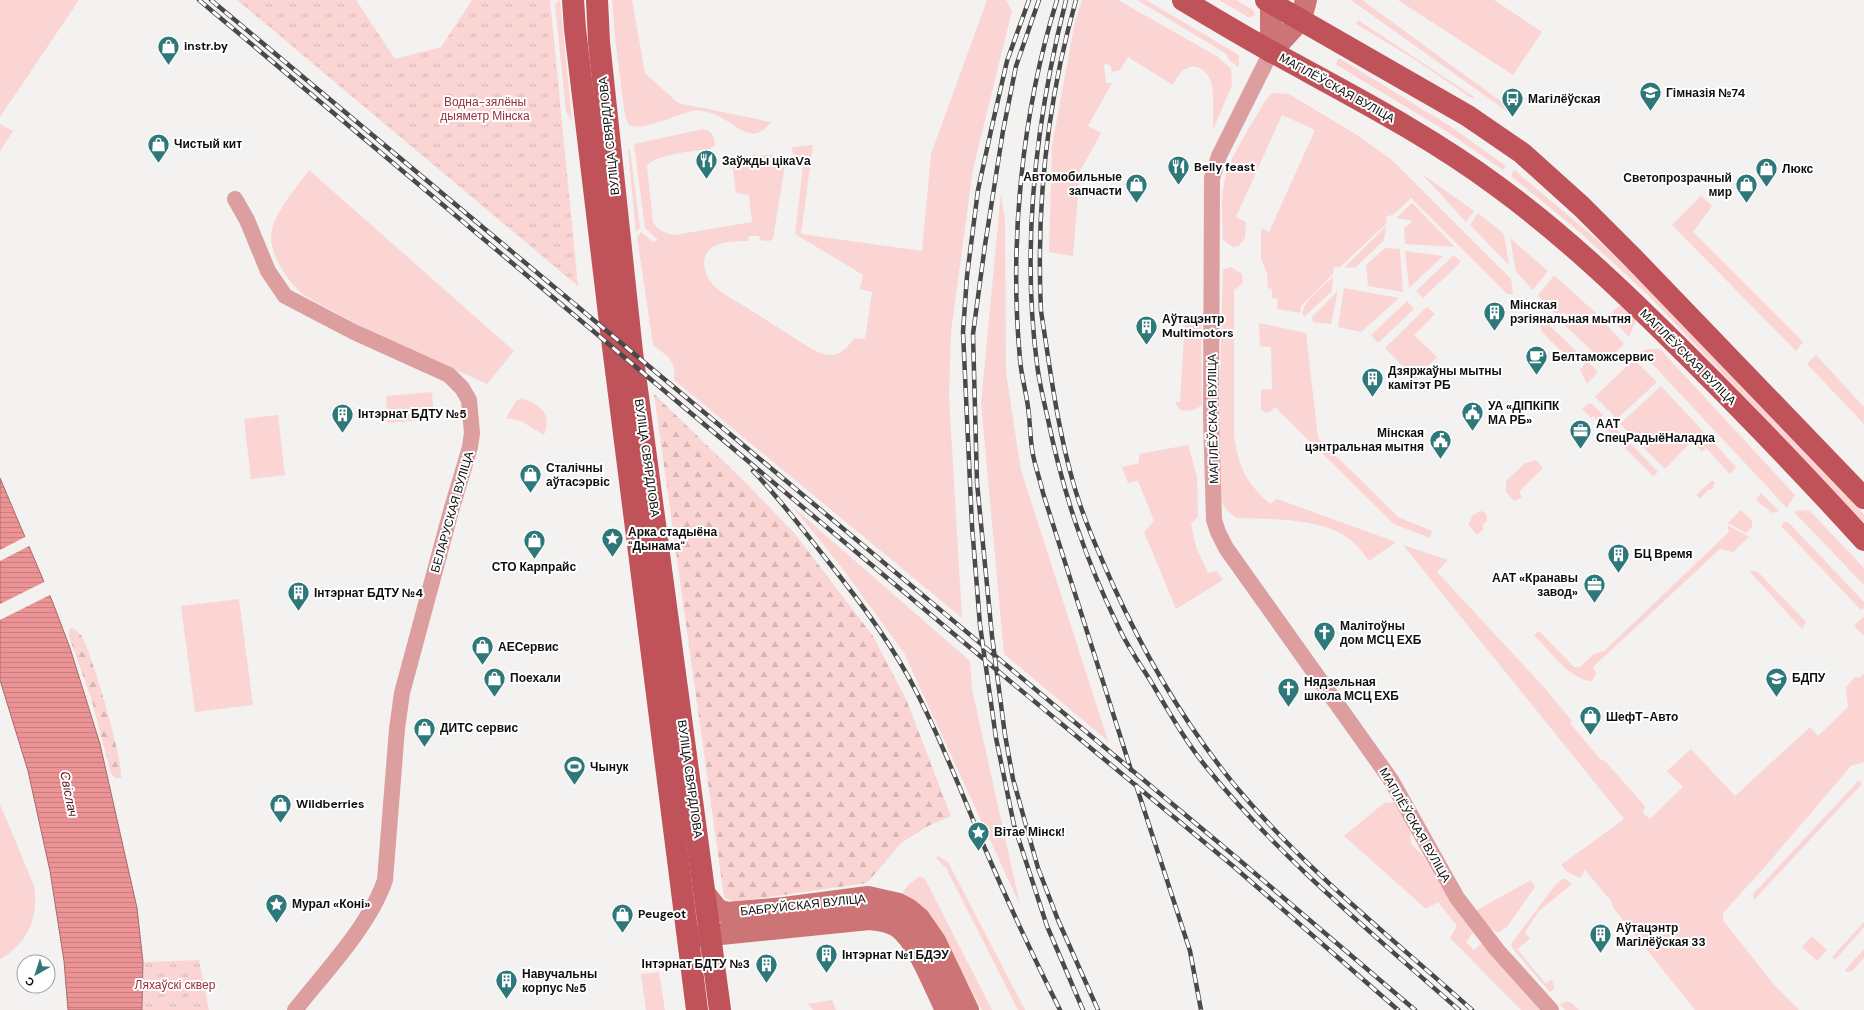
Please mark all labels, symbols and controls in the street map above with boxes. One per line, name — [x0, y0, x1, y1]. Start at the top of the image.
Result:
shop icon: instr.by — [156, 33, 182, 66]
place label: instr.by — [184, 38, 229, 54]
street label: МАГІЛЁЎСКАЯ ВУЛІЦА — [1276, 50, 1398, 126]
street label: ВУЛІЦА СВЯРДЛОВА — [595, 76, 623, 196]
school or university icon: Гімназія №74 — [1638, 80, 1664, 113]
place label: Гімназія №74 — [1666, 85, 1745, 101]
bus stop icon: Магілёўская — [1499, 86, 1525, 119]
place label: Магілёўская — [1528, 91, 1600, 107]
park label: Водна-зялёны дыяметр Мінска — [440, 94, 530, 124]
shop icon: Чистый кит — [145, 131, 171, 164]
place label: Чистый кит — [174, 136, 242, 152]
restaurant icon: Заўжды цікаVа — [693, 148, 719, 181]
place label: Заўжды цікаVа — [722, 153, 811, 169]
restaurant icon: Belly feast — [1165, 154, 1191, 187]
shop icon: Люкс — [1753, 156, 1779, 189]
place label: Belly feast — [1194, 159, 1255, 175]
place label: Люкс — [1782, 161, 1814, 177]
place label: Автомобильные запчасти — [1023, 169, 1122, 199]
place label: Светопрозрачный мир — [1623, 170, 1732, 200]
shop icon: Автомобильные запчасти — [1124, 171, 1150, 204]
shop icon: Светопрозрачный мир — [1734, 172, 1760, 205]
place label: Мінская рэгіянальная мытня — [1510, 297, 1631, 327]
building icon: Мінская рэгіянальная мытня — [1481, 299, 1507, 332]
street label: МАГІЛЁЎСКАЯ ВУЛІЦА — [1636, 305, 1740, 409]
place label: Аўтацэнтр Multimotors — [1162, 311, 1234, 341]
building icon: Аўтацэнтр Multimotors — [1134, 313, 1160, 346]
cafe icon: Белтаможсервис — [1524, 344, 1550, 377]
place label: Белтаможсервис — [1552, 349, 1654, 365]
street label: МАГІЛЁЎСКАЯ ВУЛІЦА — [1204, 354, 1222, 484]
place label: Дзяржаўны мытны камітэт РБ — [1388, 363, 1502, 393]
building icon: Дзяржаўны мытны камітэт РБ — [1359, 365, 1385, 398]
street label: ВУЛІЦА СВЯРДЛОВА — [631, 398, 663, 518]
place label: УА «ДІПКіПК МА РБ» — [1488, 398, 1560, 428]
public building icon: УА «ДІПКіПК МА РБ» — [1459, 400, 1485, 433]
building icon: Інтэрнат БДТУ №5 — [329, 401, 355, 434]
place label: Інтэрнат БДТУ №5 — [358, 406, 467, 422]
place label: ААТ СпецРадыёНаладка — [1596, 416, 1715, 446]
office icon: ААТ СпецРадыёНаладка — [1567, 418, 1593, 451]
place label: Мінская цэнтральная мытня — [1305, 425, 1424, 455]
public building icon: Мінская цэнтральная мытня — [1427, 427, 1453, 460]
street label: БЕЛАРУСКАЯ ВУЛІЦА — [427, 449, 477, 575]
place label: Сталічны аўтасэрвіс — [546, 460, 610, 490]
shop icon: Сталічны аўтасэрвіс — [517, 462, 543, 495]
place label: Арка стадыёна "Дынама" — [628, 524, 718, 554]
place icon: Арка стадыёна "Дынама" — [599, 526, 625, 559]
shop icon: СТО Карпрайс — [521, 527, 547, 560]
building icon: БЦ Время — [1605, 541, 1631, 574]
place label: БЦ Время — [1634, 546, 1693, 562]
place label: СТО Карпрайс — [492, 559, 576, 575]
place label: ААТ «Кранавы завод» — [1492, 570, 1578, 600]
office icon: ААТ «Кранавы завод» — [1581, 572, 1607, 605]
building icon: Інтэрнат БДТУ №4 — [285, 580, 311, 613]
place label: Інтэрнат БДТУ №4 — [314, 585, 423, 601]
place label: Малітоўны дом МСЦ ЕХБ — [1340, 618, 1422, 648]
church icon: Малітоўны дом МСЦ ЕХБ — [1312, 620, 1338, 653]
shop icon: АЕСервис — [469, 634, 495, 667]
place label: АЕСервис — [498, 639, 559, 655]
shop icon: Поехали — [482, 665, 508, 698]
school or university icon: БДПУ — [1763, 665, 1789, 698]
place label: Поехали — [510, 670, 561, 686]
place label: БДПУ — [1792, 670, 1826, 686]
place label: Нядзельная школа МСЦ ЕХБ — [1304, 674, 1399, 704]
church icon: Нядзельная школа МСЦ ЕХБ — [1276, 676, 1302, 709]
shop icon: ШефТ-Авто — [1578, 704, 1604, 737]
place label: ШефТ-Авто — [1606, 709, 1678, 725]
shop icon: ДИТС сервис — [412, 715, 438, 748]
street label: ВУЛІЦА СВЯРДЛОВА — [674, 719, 706, 839]
place label: ДИТС сервис — [440, 720, 518, 736]
sports icon: Чынук — [561, 754, 587, 787]
place label: Чынук — [590, 759, 630, 775]
street label: МАГІЛЁЎСКАЯ ВУЛІЦА — [1376, 765, 1454, 885]
water label: Свіслач — [56, 770, 82, 818]
shop icon: Wildberries — [267, 791, 293, 824]
place label: Wildberries — [296, 796, 364, 812]
place icon: Вітае Мінск! — [965, 819, 991, 852]
place label: Вітае Мінск! — [994, 824, 1065, 840]
street label: БАБРУЙСКАЯ ВУЛІЦА — [740, 890, 866, 920]
place icon: Мурал «Коні» — [263, 891, 289, 924]
place label: Мурал «Коні» — [292, 896, 371, 912]
shop icon: Peugeot — [610, 901, 636, 934]
place label: Peugeot — [638, 906, 686, 922]
place label: Аўтацэнтр Магілёўская 33 — [1616, 920, 1706, 950]
building icon: Аўтацэнтр Магілёўская 33 — [1587, 922, 1613, 955]
building icon: Інтэрнат №1 БДЭУ — [813, 942, 839, 975]
place label: Інтэрнат №1 БДЭУ — [842, 947, 949, 963]
building icon: Інтэрнат БДТУ №3 — [753, 951, 779, 984]
north arrow — [16, 954, 56, 994]
place label: Інтэрнат БДТУ №3 — [642, 956, 750, 972]
place label: Навучальны корпус №5 — [522, 966, 597, 996]
building icon: Навучальны корпус №5 — [493, 968, 519, 1001]
text: С — [22, 974, 37, 990]
park label: Ляхаўскі сквер — [135, 977, 216, 993]

